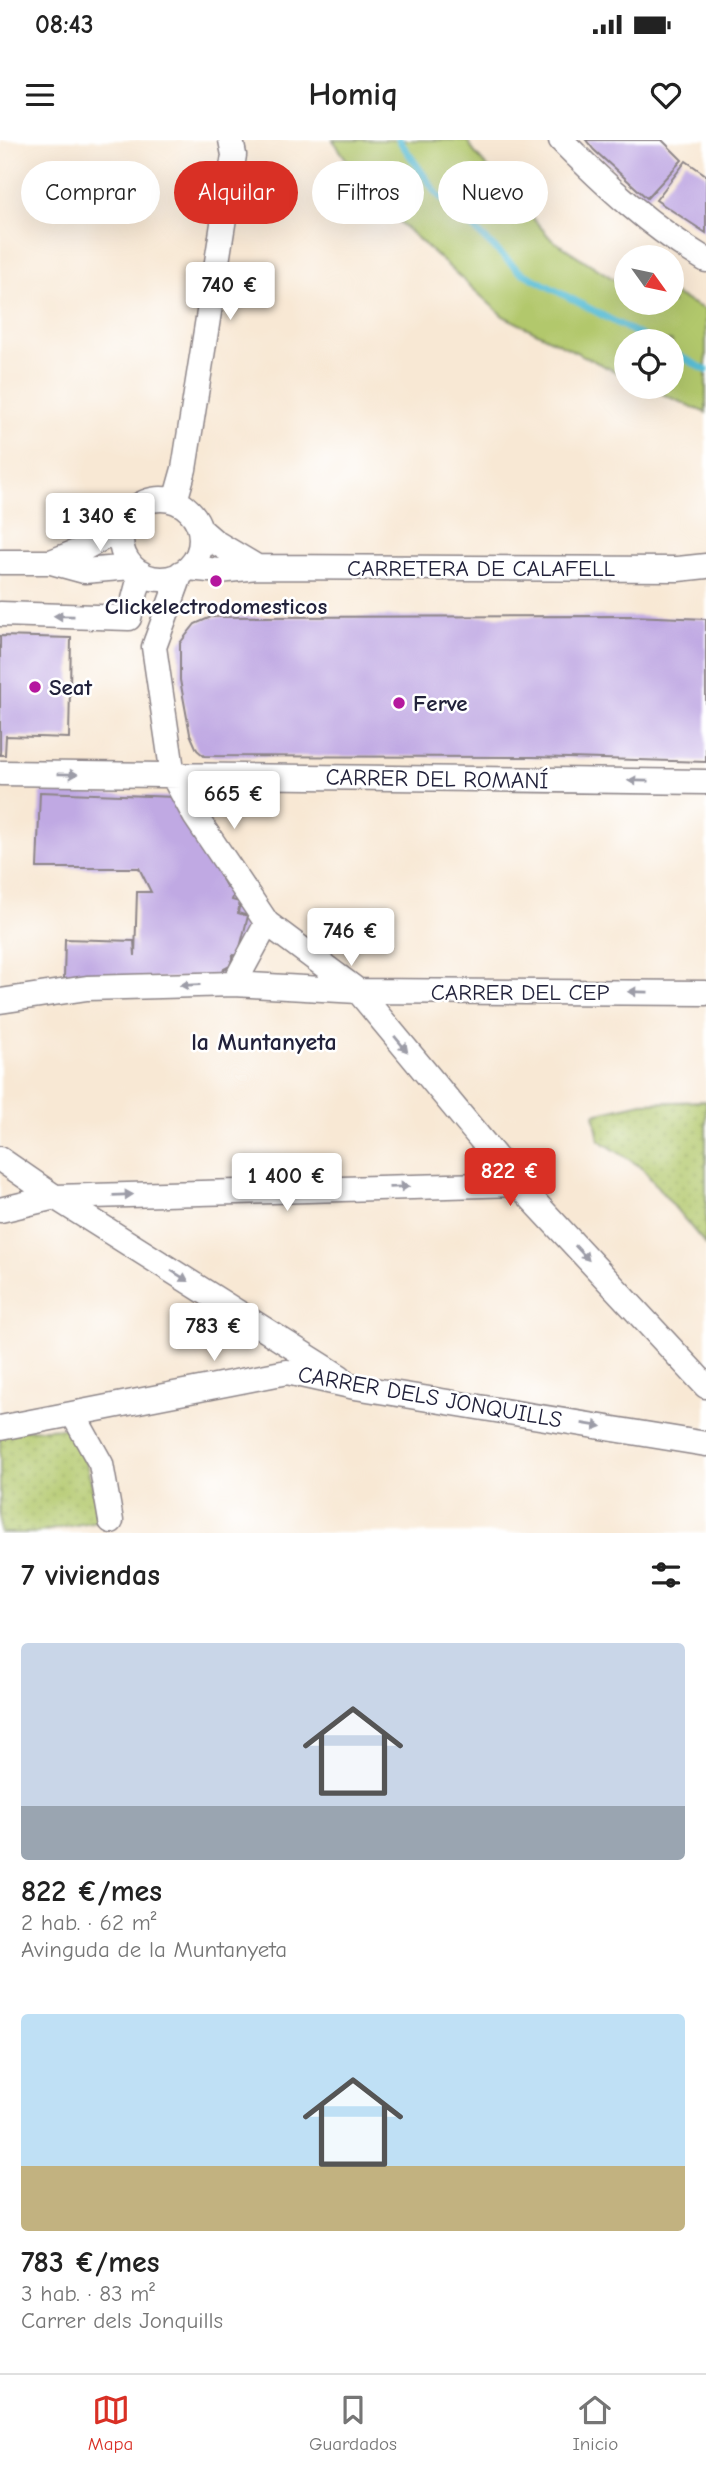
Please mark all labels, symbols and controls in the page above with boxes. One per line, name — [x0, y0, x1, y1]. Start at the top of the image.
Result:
text: 08:43 — [35, 10, 94, 40]
icon: menu — [21, 76, 59, 114]
text: Homiq — [309, 76, 398, 113]
icon: heart — [647, 76, 685, 114]
chip: Comprar — [21, 161, 160, 224]
chip: Alquilar — [174, 161, 298, 224]
chip: Filtros — [312, 161, 424, 224]
chip: Nuevo — [438, 161, 548, 224]
north arrow — [614, 245, 684, 315]
map controls — [614, 245, 684, 399]
pin: 740 € — [181, 262, 279, 322]
text: 740 € — [202, 271, 258, 298]
button: locate — [614, 329, 684, 399]
pin: 1 340 € — [35, 494, 165, 553]
text: 1 340 € — [62, 502, 138, 529]
street label: CARRETERA DE CALAFELL — [347, 555, 615, 582]
marker: Clickelectrodomesticos — [208, 573, 224, 589]
place label: Clickelectrodomesticos — [105, 593, 328, 620]
one-way arrow — [53, 610, 75, 622]
place label: Seat — [49, 674, 93, 701]
marker: Seat — [27, 679, 43, 695]
place label: Ferve — [413, 690, 468, 717]
marker: Ferve — [391, 695, 407, 711]
street label: CARRER DEL ROMANÍ — [325, 764, 549, 794]
one-way arrow — [57, 768, 79, 780]
pin: 665 € — [185, 772, 283, 831]
one-way arrow — [627, 776, 649, 787]
text: 665 € — [204, 780, 264, 807]
pin: 746 € — [302, 908, 400, 968]
text: 746 € — [323, 917, 379, 944]
one-way arrow — [179, 979, 201, 991]
street label: CARRER DEL CEP — [431, 979, 609, 1006]
one-way arrow — [627, 986, 649, 998]
district label: la Muntanyeta — [191, 1028, 337, 1056]
one-way arrow — [393, 1035, 408, 1052]
pin: 822 € — [461, 1149, 559, 1208]
pin: 1 400 € — [222, 1154, 352, 1213]
text: 822 € — [481, 1157, 539, 1184]
text: 1 400 € — [248, 1162, 326, 1189]
one-way arrow — [389, 1181, 411, 1193]
one-way arrow — [112, 1189, 134, 1201]
one-way arrow — [574, 1244, 590, 1262]
one-way arrow — [171, 1270, 190, 1283]
pin: 783 € — [165, 1304, 263, 1363]
text: 783 € — [186, 1312, 242, 1339]
street label: CARRER DELS JONQUILLS — [296, 1360, 564, 1434]
one-way arrow — [581, 1420, 603, 1431]
icon: filters — [647, 1556, 685, 1594]
text: 7 viviendas — [21, 1558, 160, 1593]
icon: home — [290, 1688, 416, 1814]
text: 822 €/mes — [21, 1874, 162, 1909]
text: 2 hab. · 62 m² — [21, 1909, 157, 1936]
text: Avinguda de la Muntanyeta — [21, 1936, 287, 1963]
icon: home — [290, 2059, 416, 2185]
text: 783 €/mes — [21, 2245, 160, 2280]
text: 3 hab. · 83 m² — [21, 2280, 155, 2307]
text: Carrer dels Jonquills — [21, 2307, 223, 2334]
tab: Mapa — [88, 2391, 133, 2455]
tab: Guardados — [309, 2391, 397, 2455]
tab: Inicio — [572, 2391, 618, 2455]

